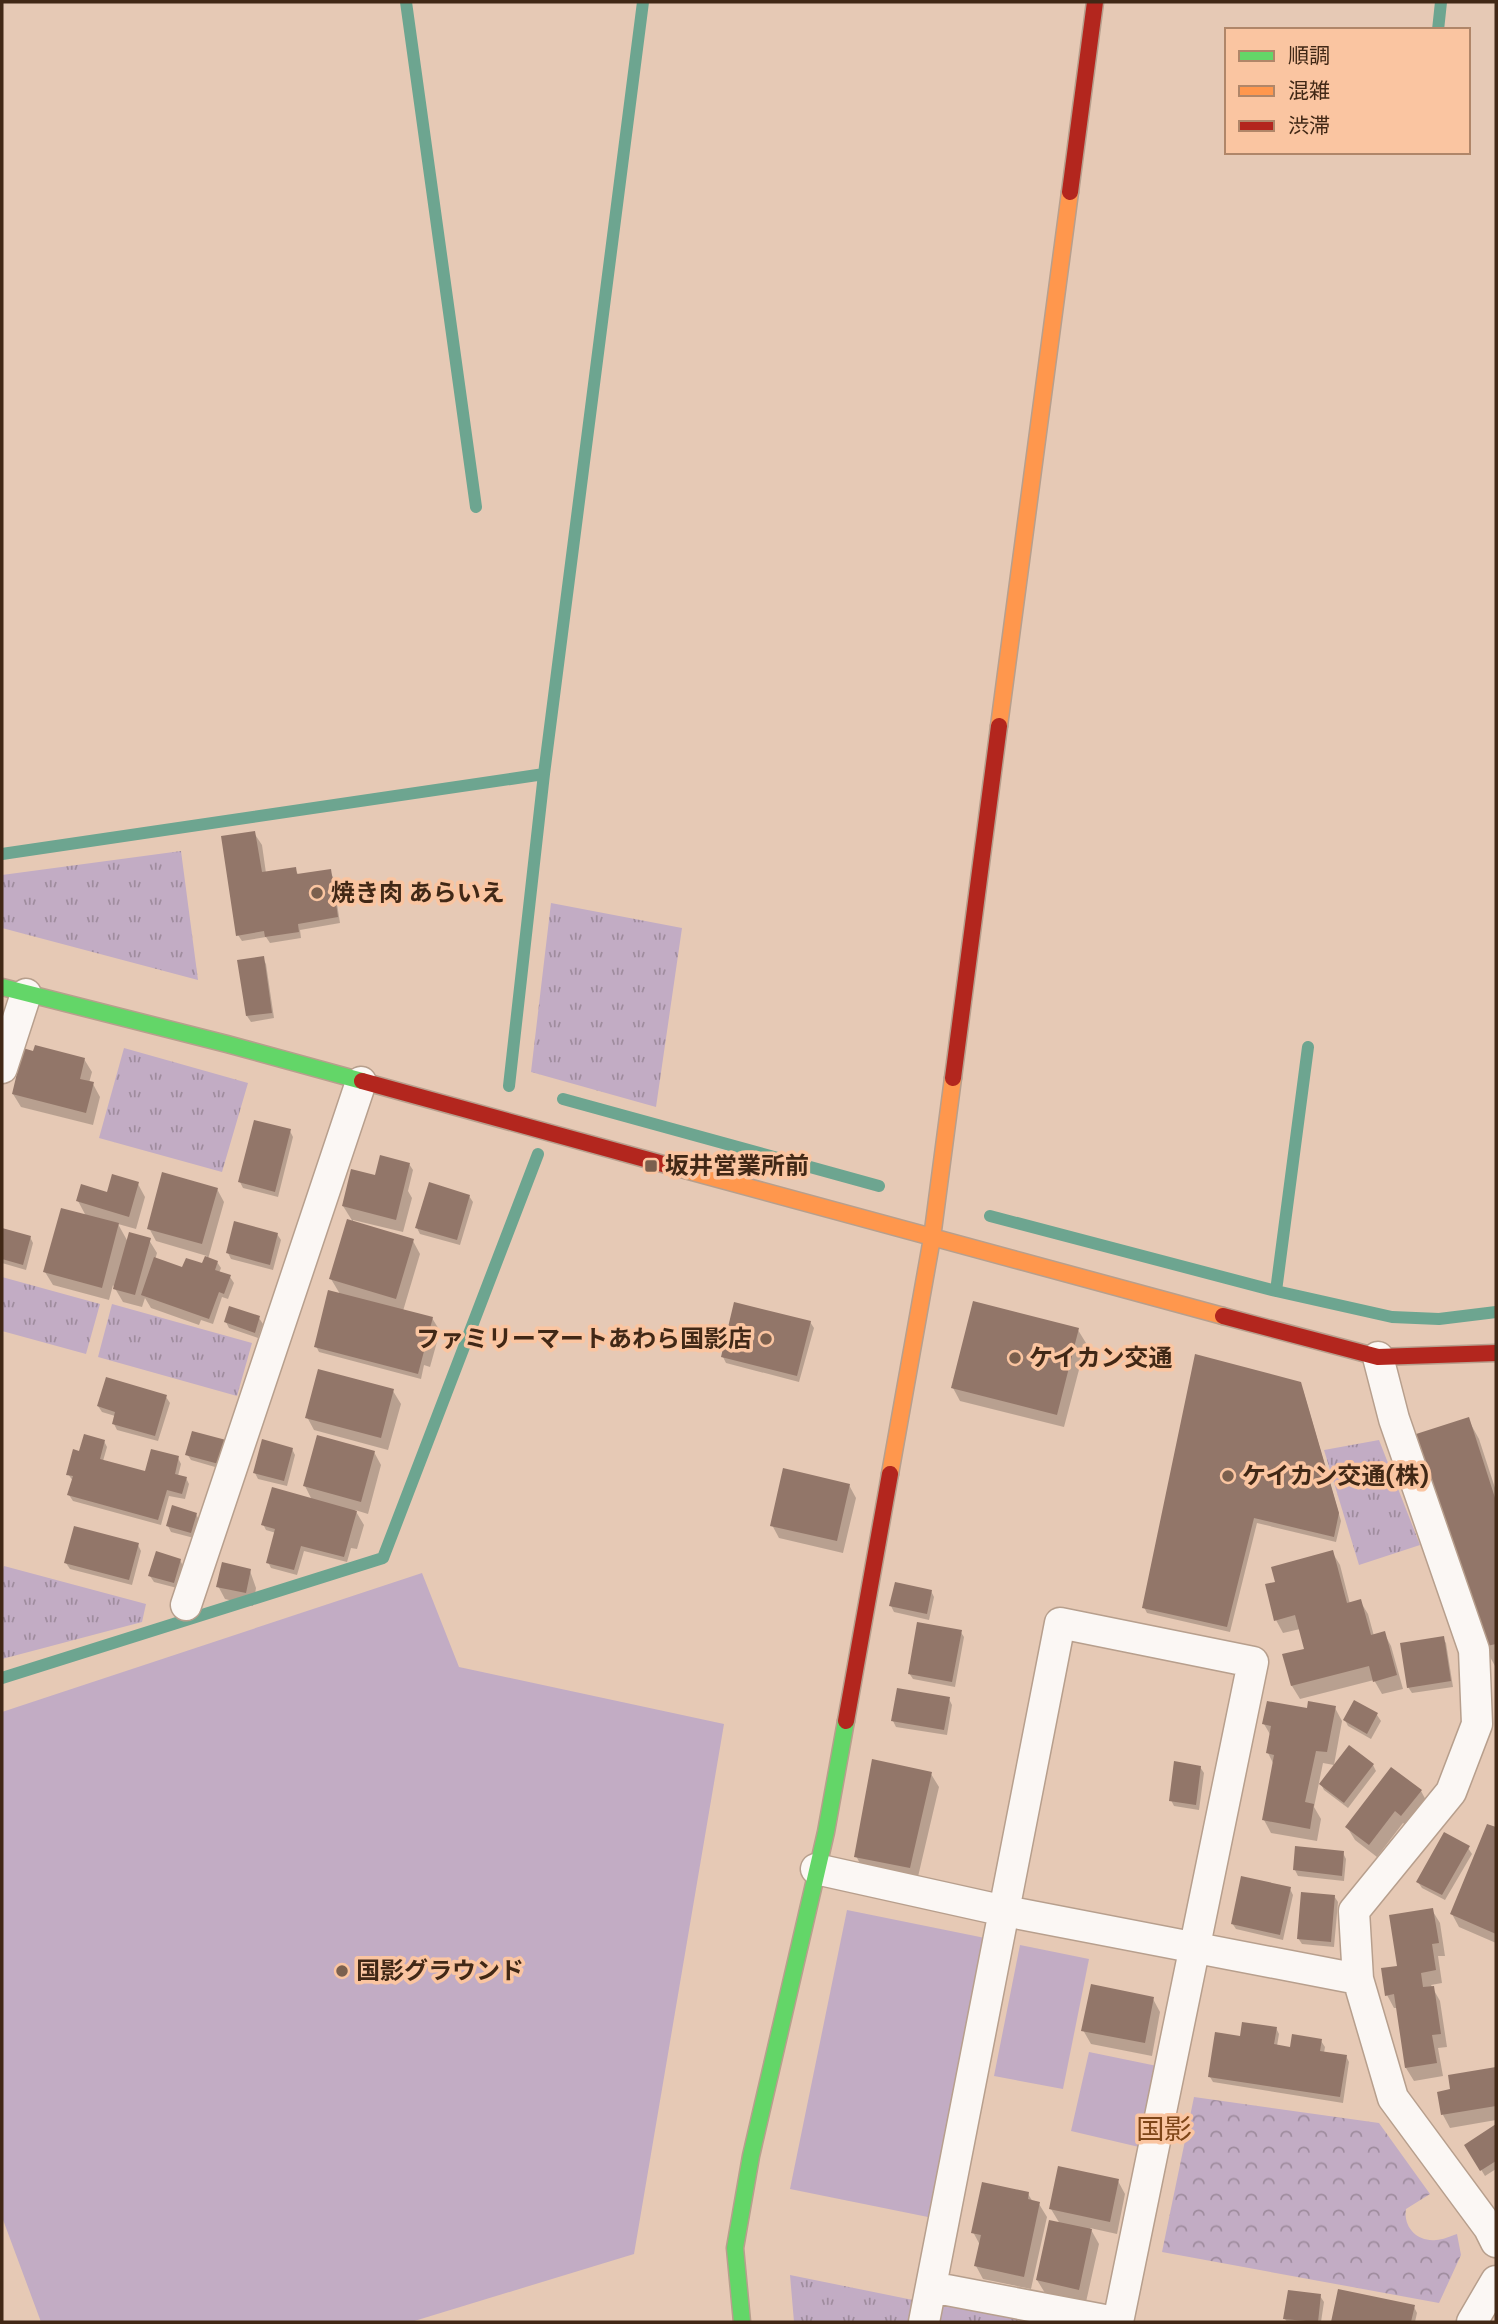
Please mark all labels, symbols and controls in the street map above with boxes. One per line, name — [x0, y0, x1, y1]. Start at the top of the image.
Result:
legend — [1225, 28, 1470, 154]
text: 順調 — [1288, 42, 1330, 70]
text: 混雑 — [1288, 77, 1330, 105]
text: 渋滞 — [1288, 112, 1330, 140]
place label: 焼き肉 あらいえ — [331, 877, 505, 908]
marker: 焼き肉 あらいえ — [309, 885, 325, 901]
place label: 坂井営業所前 — [665, 1150, 809, 1181]
marker: 坂井営業所前 — [643, 1158, 659, 1174]
place label: ファミリーマートあわら国影店 — [416, 1323, 752, 1354]
marker: ファミリーマートあわら国影店 — [758, 1331, 774, 1347]
place label: ケイカン交通 — [1029, 1342, 1173, 1373]
marker: ケイカン交通 — [1007, 1350, 1023, 1366]
place label: ケイカン交通(株) — [1242, 1460, 1429, 1491]
marker: ケイカン交通(株) — [1220, 1468, 1236, 1484]
place label: 国影グラウンド — [356, 1955, 524, 1986]
marker: 国影グラウンド — [334, 1963, 350, 1979]
district label: 国影 — [1136, 2111, 1192, 2148]

